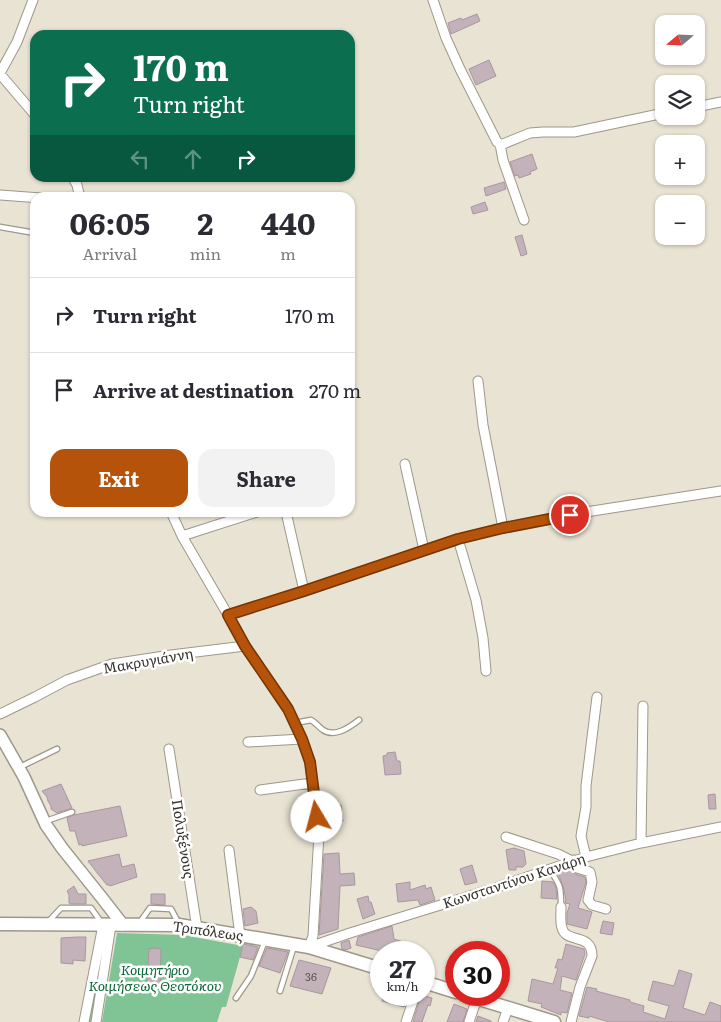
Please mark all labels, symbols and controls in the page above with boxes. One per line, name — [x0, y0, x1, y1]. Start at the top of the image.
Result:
north arrow — [655, 15, 705, 65]
map controls — [655, 15, 705, 245]
text: 170 m — [133, 40, 229, 92]
icon: right — [50, 50, 115, 115]
button: layers — [655, 75, 705, 125]
text: Turn right — [133, 87, 245, 120]
button: + — [655, 135, 705, 185]
icon: left — [126, 145, 154, 173]
icon: ahead — [179, 145, 207, 173]
icon: right — [232, 145, 260, 173]
button: − — [655, 195, 705, 245]
text: 06:05 — [70, 200, 150, 244]
text: 2 — [197, 200, 213, 244]
text: 440 — [261, 200, 315, 244]
text: Arrival — [83, 241, 137, 265]
text: min — [190, 241, 221, 265]
text: m — [280, 241, 296, 265]
icon: right — [50, 301, 78, 329]
text: Turn right — [93, 301, 197, 329]
text: 170 m — [285, 301, 335, 329]
icon: arrive — [50, 376, 78, 404]
text: Arrive at destination — [93, 376, 294, 404]
text: 270 m — [309, 376, 361, 404]
button: Exit — [50, 449, 188, 507]
button: Share — [198, 449, 335, 507]
pin — [549, 494, 591, 536]
icon: arrive — [556, 501, 584, 529]
street label: Μακρυγιάννη — [101, 642, 194, 678]
position arrow — [290, 790, 342, 842]
street label: Πολυξένους — [168, 798, 200, 880]
street label: Κωνσταντίνου Κανάρη — [440, 848, 587, 913]
street label: Τριπόλεως — [172, 915, 245, 945]
speed limit sign: 30 — [445, 941, 510, 1006]
text: 27 — [389, 949, 416, 986]
park label: Κοιμητήριο Κοιμήσεως Θεοτόκου — [88, 959, 222, 995]
house number: 36 — [305, 968, 317, 984]
text: km/h — [387, 977, 418, 995]

